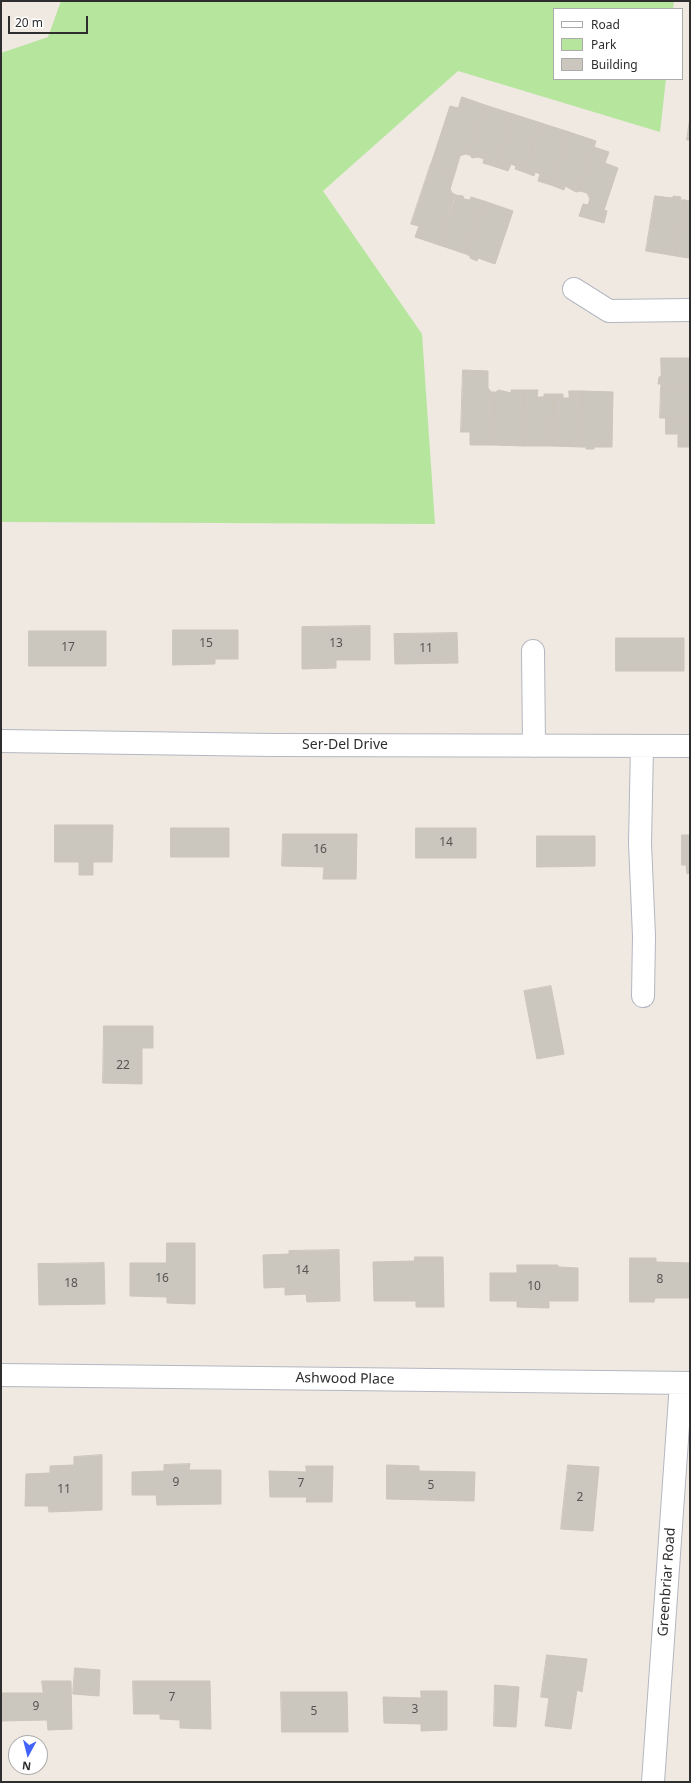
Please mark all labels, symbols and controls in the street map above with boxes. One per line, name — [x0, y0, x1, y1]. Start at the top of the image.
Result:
scale bar — [10, 8, 90, 34]
legend — [553, 8, 683, 80]
text: 20 m — [15, 14, 43, 31]
text: Road — [591, 16, 620, 33]
text: Park — [591, 36, 616, 53]
text: Building — [591, 56, 638, 73]
house number: 15 — [199, 637, 213, 651]
house number: 13 — [329, 637, 343, 651]
house number: 17 — [61, 641, 75, 655]
house number: 11 — [419, 642, 433, 656]
street label: Ser-Del Drive — [302, 737, 388, 753]
house number: 14 — [439, 836, 453, 850]
house number: 16 — [313, 843, 327, 857]
house number: 22 — [116, 1059, 130, 1073]
house number: 14 — [295, 1264, 309, 1278]
house number: 16 — [155, 1272, 169, 1286]
house number: 8 — [657, 1273, 663, 1287]
house number: 18 — [64, 1277, 78, 1291]
house number: 10 — [527, 1280, 541, 1294]
street label: Ashwood Place — [295, 1370, 395, 1388]
house number: 9 — [173, 1476, 179, 1490]
house number: 7 — [298, 1477, 304, 1491]
house number: 5 — [428, 1479, 434, 1493]
house number: 11 — [57, 1483, 71, 1497]
house number: 2 — [577, 1491, 583, 1505]
street label: Greenbriar Road — [655, 1527, 679, 1637]
house number: 7 — [169, 1691, 175, 1705]
house number: 9 — [33, 1700, 39, 1714]
house number: 3 — [412, 1703, 418, 1717]
house number: 5 — [311, 1705, 317, 1719]
north arrow — [8, 1735, 48, 1775]
text: N — [21, 1758, 32, 1774]

